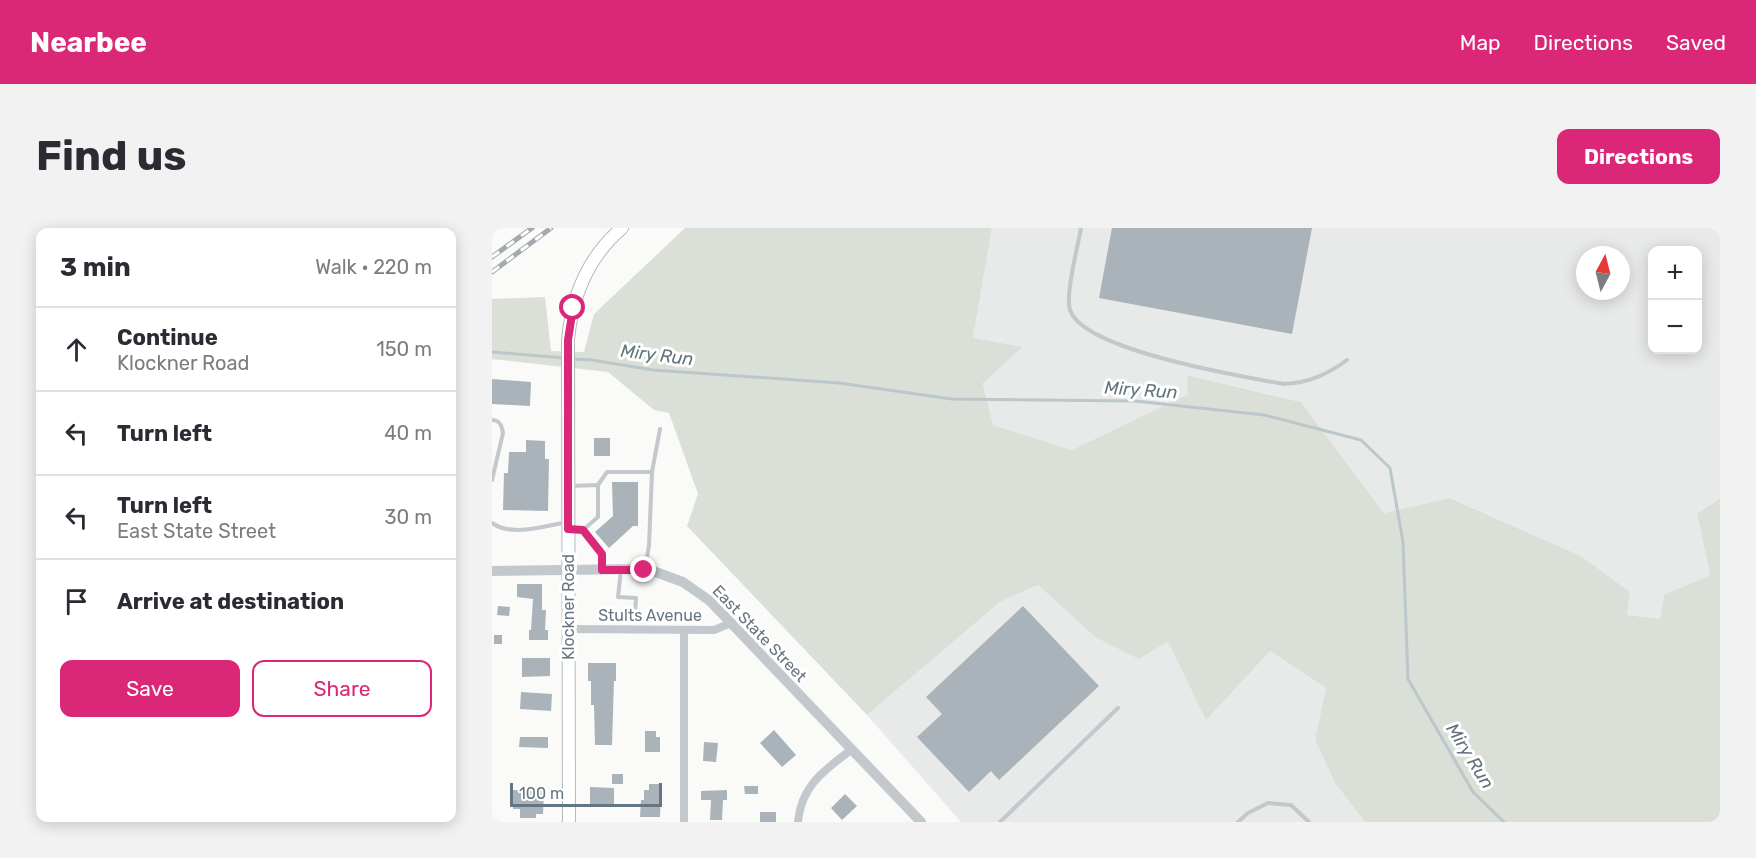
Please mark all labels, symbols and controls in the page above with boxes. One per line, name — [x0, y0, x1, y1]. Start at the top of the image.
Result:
text: Nearbee — [30, 26, 147, 59]
text: Map — [1460, 30, 1501, 55]
text: Directions — [1534, 30, 1633, 55]
text: Saved — [1666, 30, 1726, 55]
button: Directions — [1557, 129, 1720, 184]
text: Find us — [36, 131, 187, 181]
north arrow — [1576, 246, 1630, 300]
map controls — [1648, 246, 1702, 354]
button: + — [1648, 246, 1702, 300]
text: 3 min — [60, 252, 131, 283]
text: Walk · 220 m — [315, 255, 432, 279]
route start — [559, 294, 585, 320]
button: − — [1648, 300, 1702, 354]
text: Continue — [117, 324, 218, 351]
icon: ahead — [60, 333, 93, 366]
text: 150 m — [376, 337, 432, 361]
water label: Miry Run — [619, 340, 695, 370]
text: Klockner Road — [117, 351, 249, 375]
water label: Miry Run — [1104, 376, 1178, 404]
icon: left — [60, 417, 93, 450]
text: Turn left — [117, 420, 212, 447]
text: 40 m — [384, 421, 432, 445]
text: Turn left — [117, 492, 212, 519]
icon: left — [60, 501, 93, 534]
text: 30 m — [385, 505, 432, 529]
text: East State Street — [117, 519, 276, 543]
street label: Klockner Road — [559, 554, 578, 660]
route end — [630, 556, 656, 582]
street label: East State Street — [709, 581, 811, 686]
icon: arrive — [60, 585, 93, 618]
text: Arrive at destination — [117, 588, 344, 615]
street label: Stults Avenue — [598, 606, 702, 625]
button: Save — [60, 660, 240, 717]
button: Share — [252, 660, 432, 717]
water label: Miry Run — [1441, 719, 1499, 793]
scale bar — [510, 780, 662, 808]
text: 100 m — [519, 784, 564, 803]

